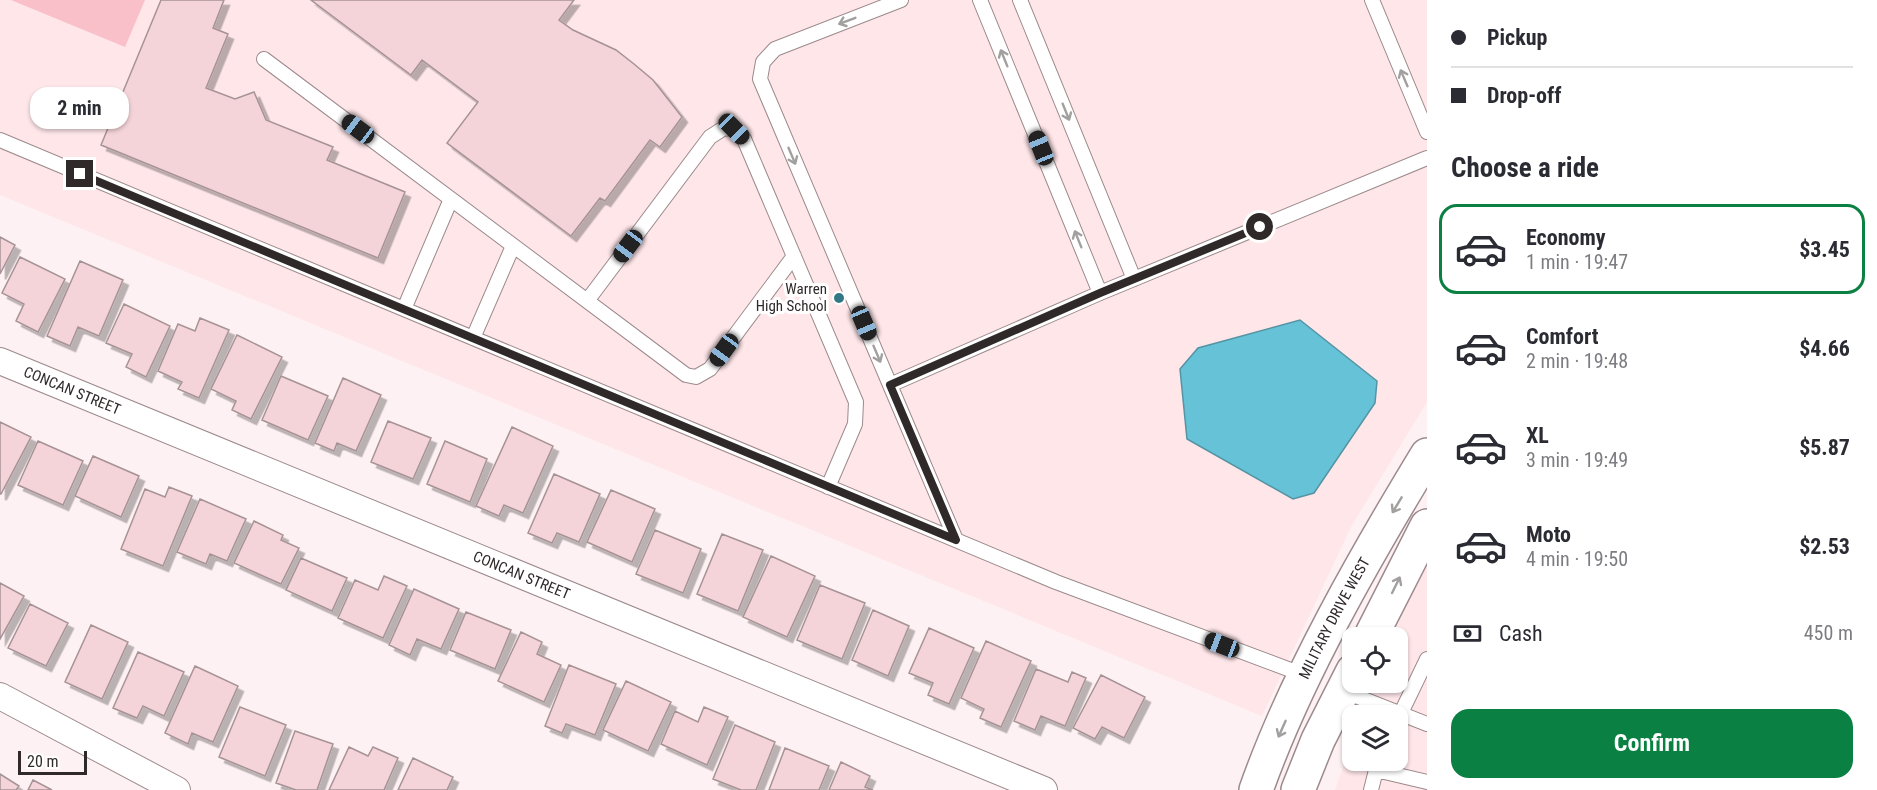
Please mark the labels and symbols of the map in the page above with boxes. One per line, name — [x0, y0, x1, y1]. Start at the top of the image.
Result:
one-way arrow — [838, 16, 856, 27]
one-way arrow — [998, 49, 1009, 68]
one-way arrow — [1398, 69, 1409, 88]
callout: 2 min — [31, 87, 130, 129]
one-way arrow — [1061, 103, 1072, 121]
car — [715, 110, 753, 148]
car — [338, 111, 378, 147]
car — [1026, 128, 1056, 168]
one-way arrow — [787, 146, 798, 164]
route end — [66, 160, 93, 187]
route start — [1246, 213, 1273, 240]
car — [610, 226, 646, 266]
one-way arrow — [1072, 230, 1083, 248]
place label: Warren High School — [756, 280, 827, 315]
marker: Warren High School — [832, 291, 846, 305]
car — [849, 303, 879, 343]
car — [706, 330, 742, 370]
one-way arrow — [872, 345, 883, 363]
street label: CONCAN STREET — [21, 363, 123, 419]
one-way arrow — [1390, 496, 1402, 513]
street label: CONCAN STREET — [471, 547, 573, 603]
street label: MILITARY DRIVE WEST — [1295, 554, 1374, 682]
one-way arrow — [1390, 576, 1402, 594]
car — [1202, 630, 1242, 660]
one-way arrow — [1276, 720, 1287, 738]
scale bar — [18, 748, 87, 776]

